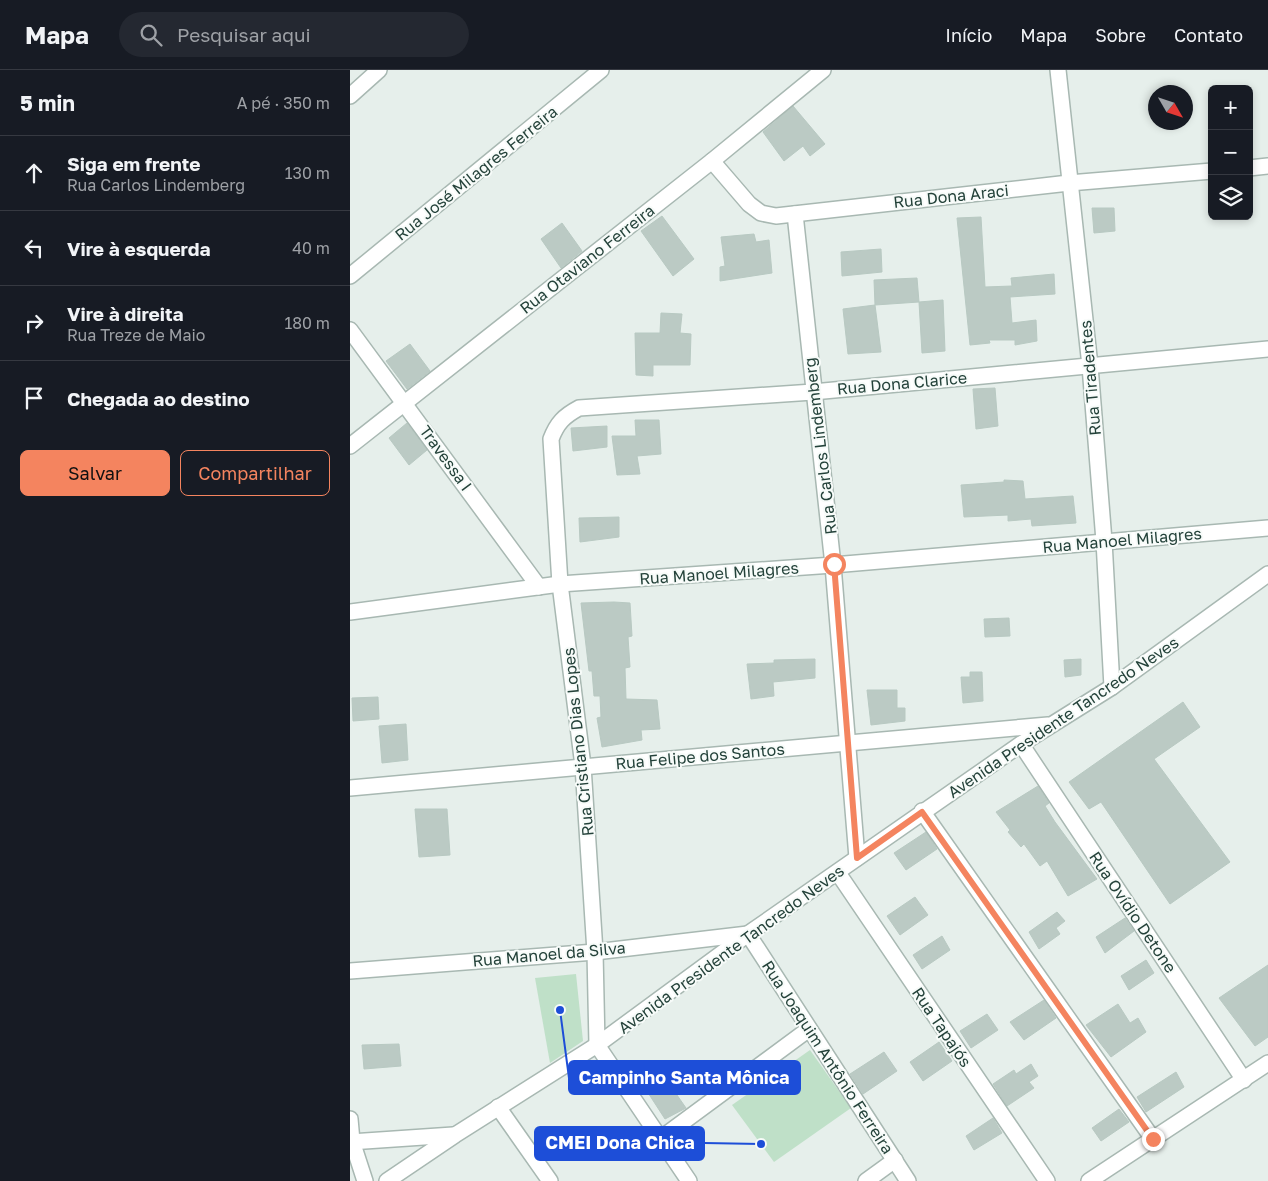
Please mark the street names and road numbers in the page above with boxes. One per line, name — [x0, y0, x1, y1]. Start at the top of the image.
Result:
street label: Rua José Milagres Ferreira — [391, 101, 561, 245]
street label: Rua Dona Araci — [892, 180, 1010, 212]
street label: Rua Otaviano Ferreira — [516, 200, 658, 318]
street label: Rua Tiradentes — [1075, 320, 1105, 436]
street label: Rua Carlos Lindemberg — [799, 356, 841, 536]
street label: Rua Dona Clarice — [836, 367, 968, 399]
street label: Travessa I — [416, 421, 476, 495]
street label: Rua Manoel Milagres — [1042, 523, 1202, 557]
street label: Rua Manoel Milagres — [639, 557, 799, 589]
street label: Avenida Presidente Tancredo Neves — [944, 632, 1182, 802]
street label: Rua Cristiano Dias Lopes — [558, 647, 598, 837]
street label: Rua Felipe dos Santos — [615, 739, 785, 773]
street label: Rua Ovídio Detone — [1085, 848, 1181, 976]
street label: Avenida Presidente Tancredo Neves — [614, 860, 848, 1038]
street label: Rua Manoel da Silva — [472, 937, 626, 971]
street label: Rua Joaquim Antônio Ferreira — [758, 957, 898, 1157]
street label: Rua Tapajós — [908, 983, 976, 1071]

